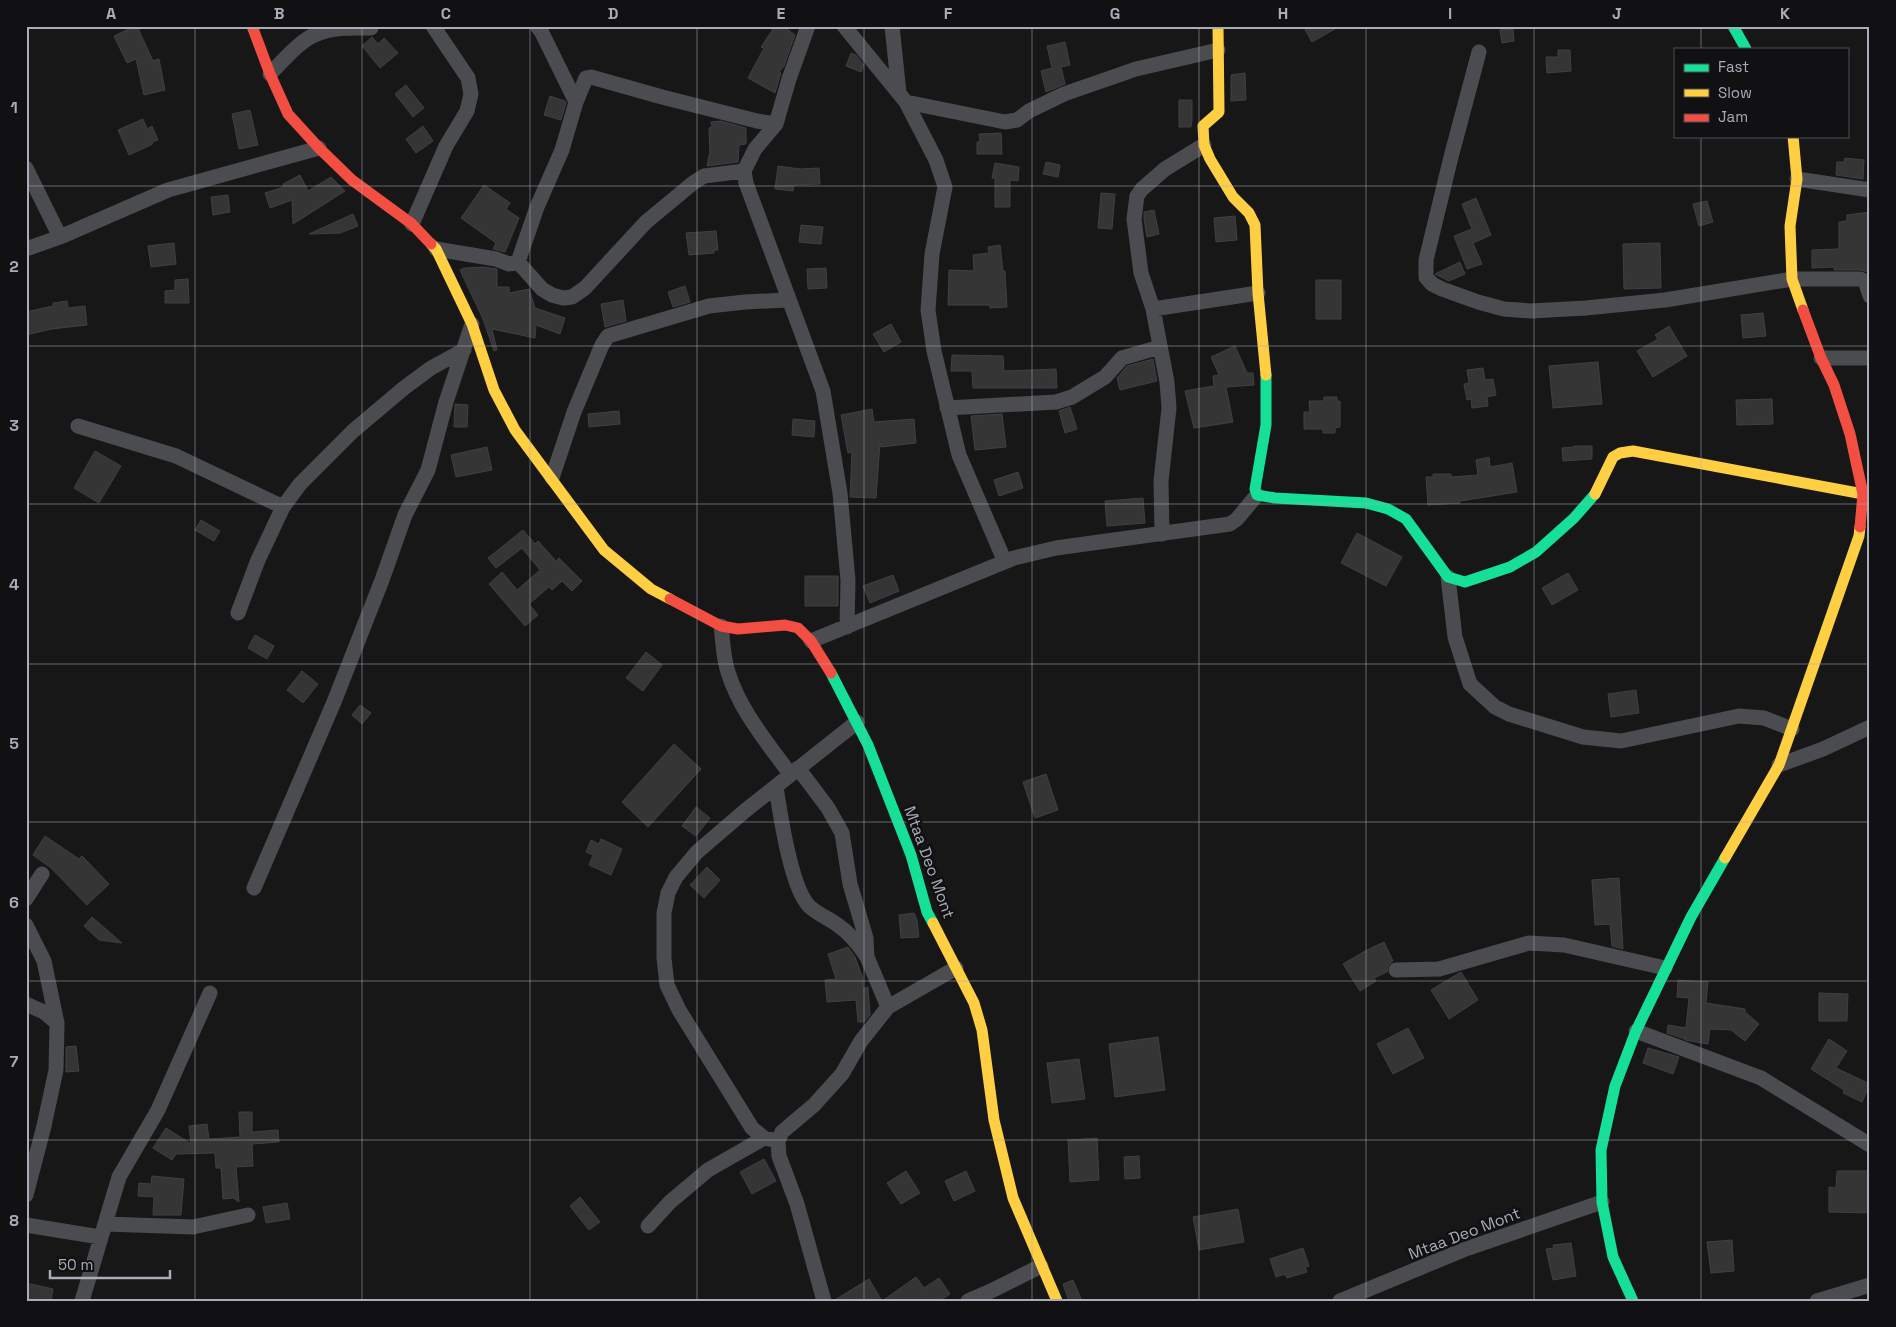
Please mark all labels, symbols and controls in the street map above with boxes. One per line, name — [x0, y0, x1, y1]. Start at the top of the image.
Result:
text: A — [106, 3, 116, 24]
text: B — [274, 3, 284, 24]
text: C — [441, 3, 451, 24]
text: D — [608, 3, 618, 24]
text: E — [777, 3, 786, 24]
text: F — [944, 3, 953, 24]
text: G — [1110, 3, 1120, 24]
text: H — [1278, 3, 1288, 24]
text: I — [1448, 3, 1452, 24]
text: J — [1612, 3, 1622, 24]
text: K — [1780, 3, 1790, 24]
legend — [1674, 48, 1848, 138]
text: Fast — [1718, 57, 1749, 76]
text: Slow — [1718, 83, 1752, 102]
text: 1 — [10, 97, 18, 118]
text: Jam — [1718, 107, 1748, 126]
text: 2 — [9, 256, 19, 277]
text: 3 — [9, 415, 19, 436]
text: 4 — [9, 574, 19, 595]
text: 5 — [9, 733, 19, 754]
street label: Mtaa Deo Mont — [899, 803, 960, 921]
text: 6 — [9, 892, 19, 913]
text: 7 — [10, 1051, 19, 1072]
street label: Mtaa Deo Mont — [1405, 1202, 1523, 1264]
text: 8 — [9, 1210, 19, 1231]
scale bar — [50, 1247, 170, 1279]
text: 50 m — [58, 1255, 93, 1274]

